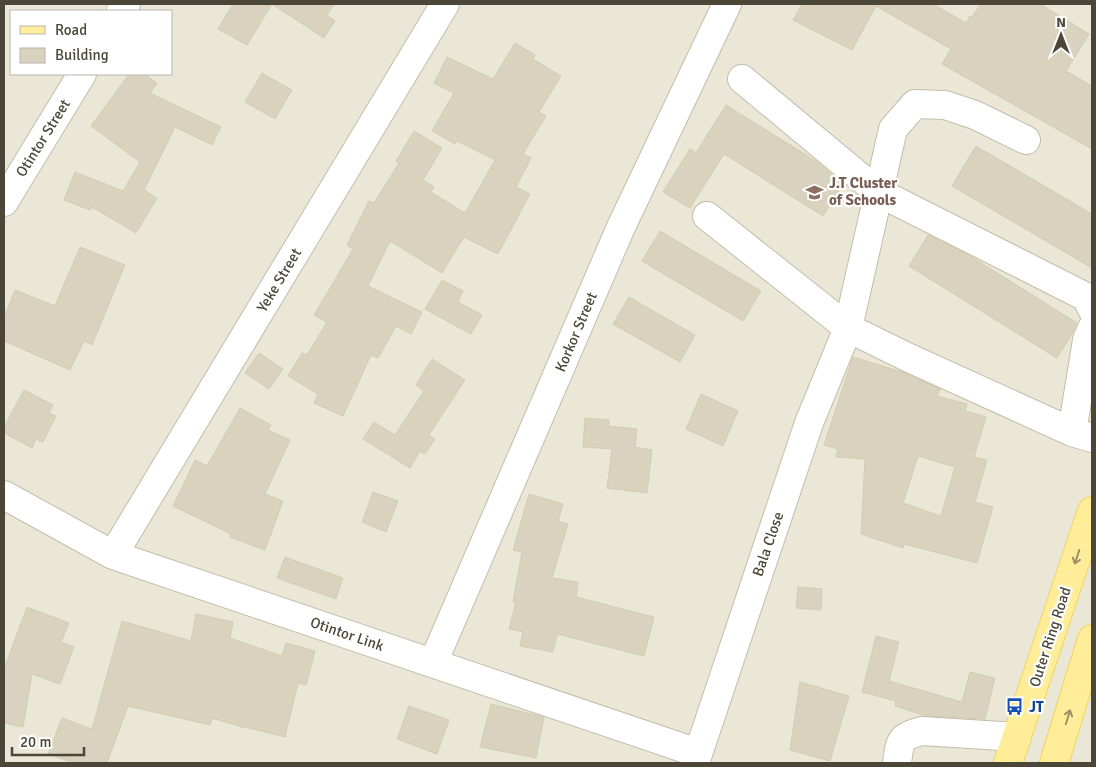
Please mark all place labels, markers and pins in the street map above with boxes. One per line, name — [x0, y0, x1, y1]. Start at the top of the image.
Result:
place label: J.T Cluster of Schools — [829, 174, 897, 209]
school or university icon: J.T Cluster of Schools — [805, 182, 825, 202]
bus stop icon: JT — [1005, 697, 1025, 717]
place label: JT — [1029, 698, 1044, 716]

